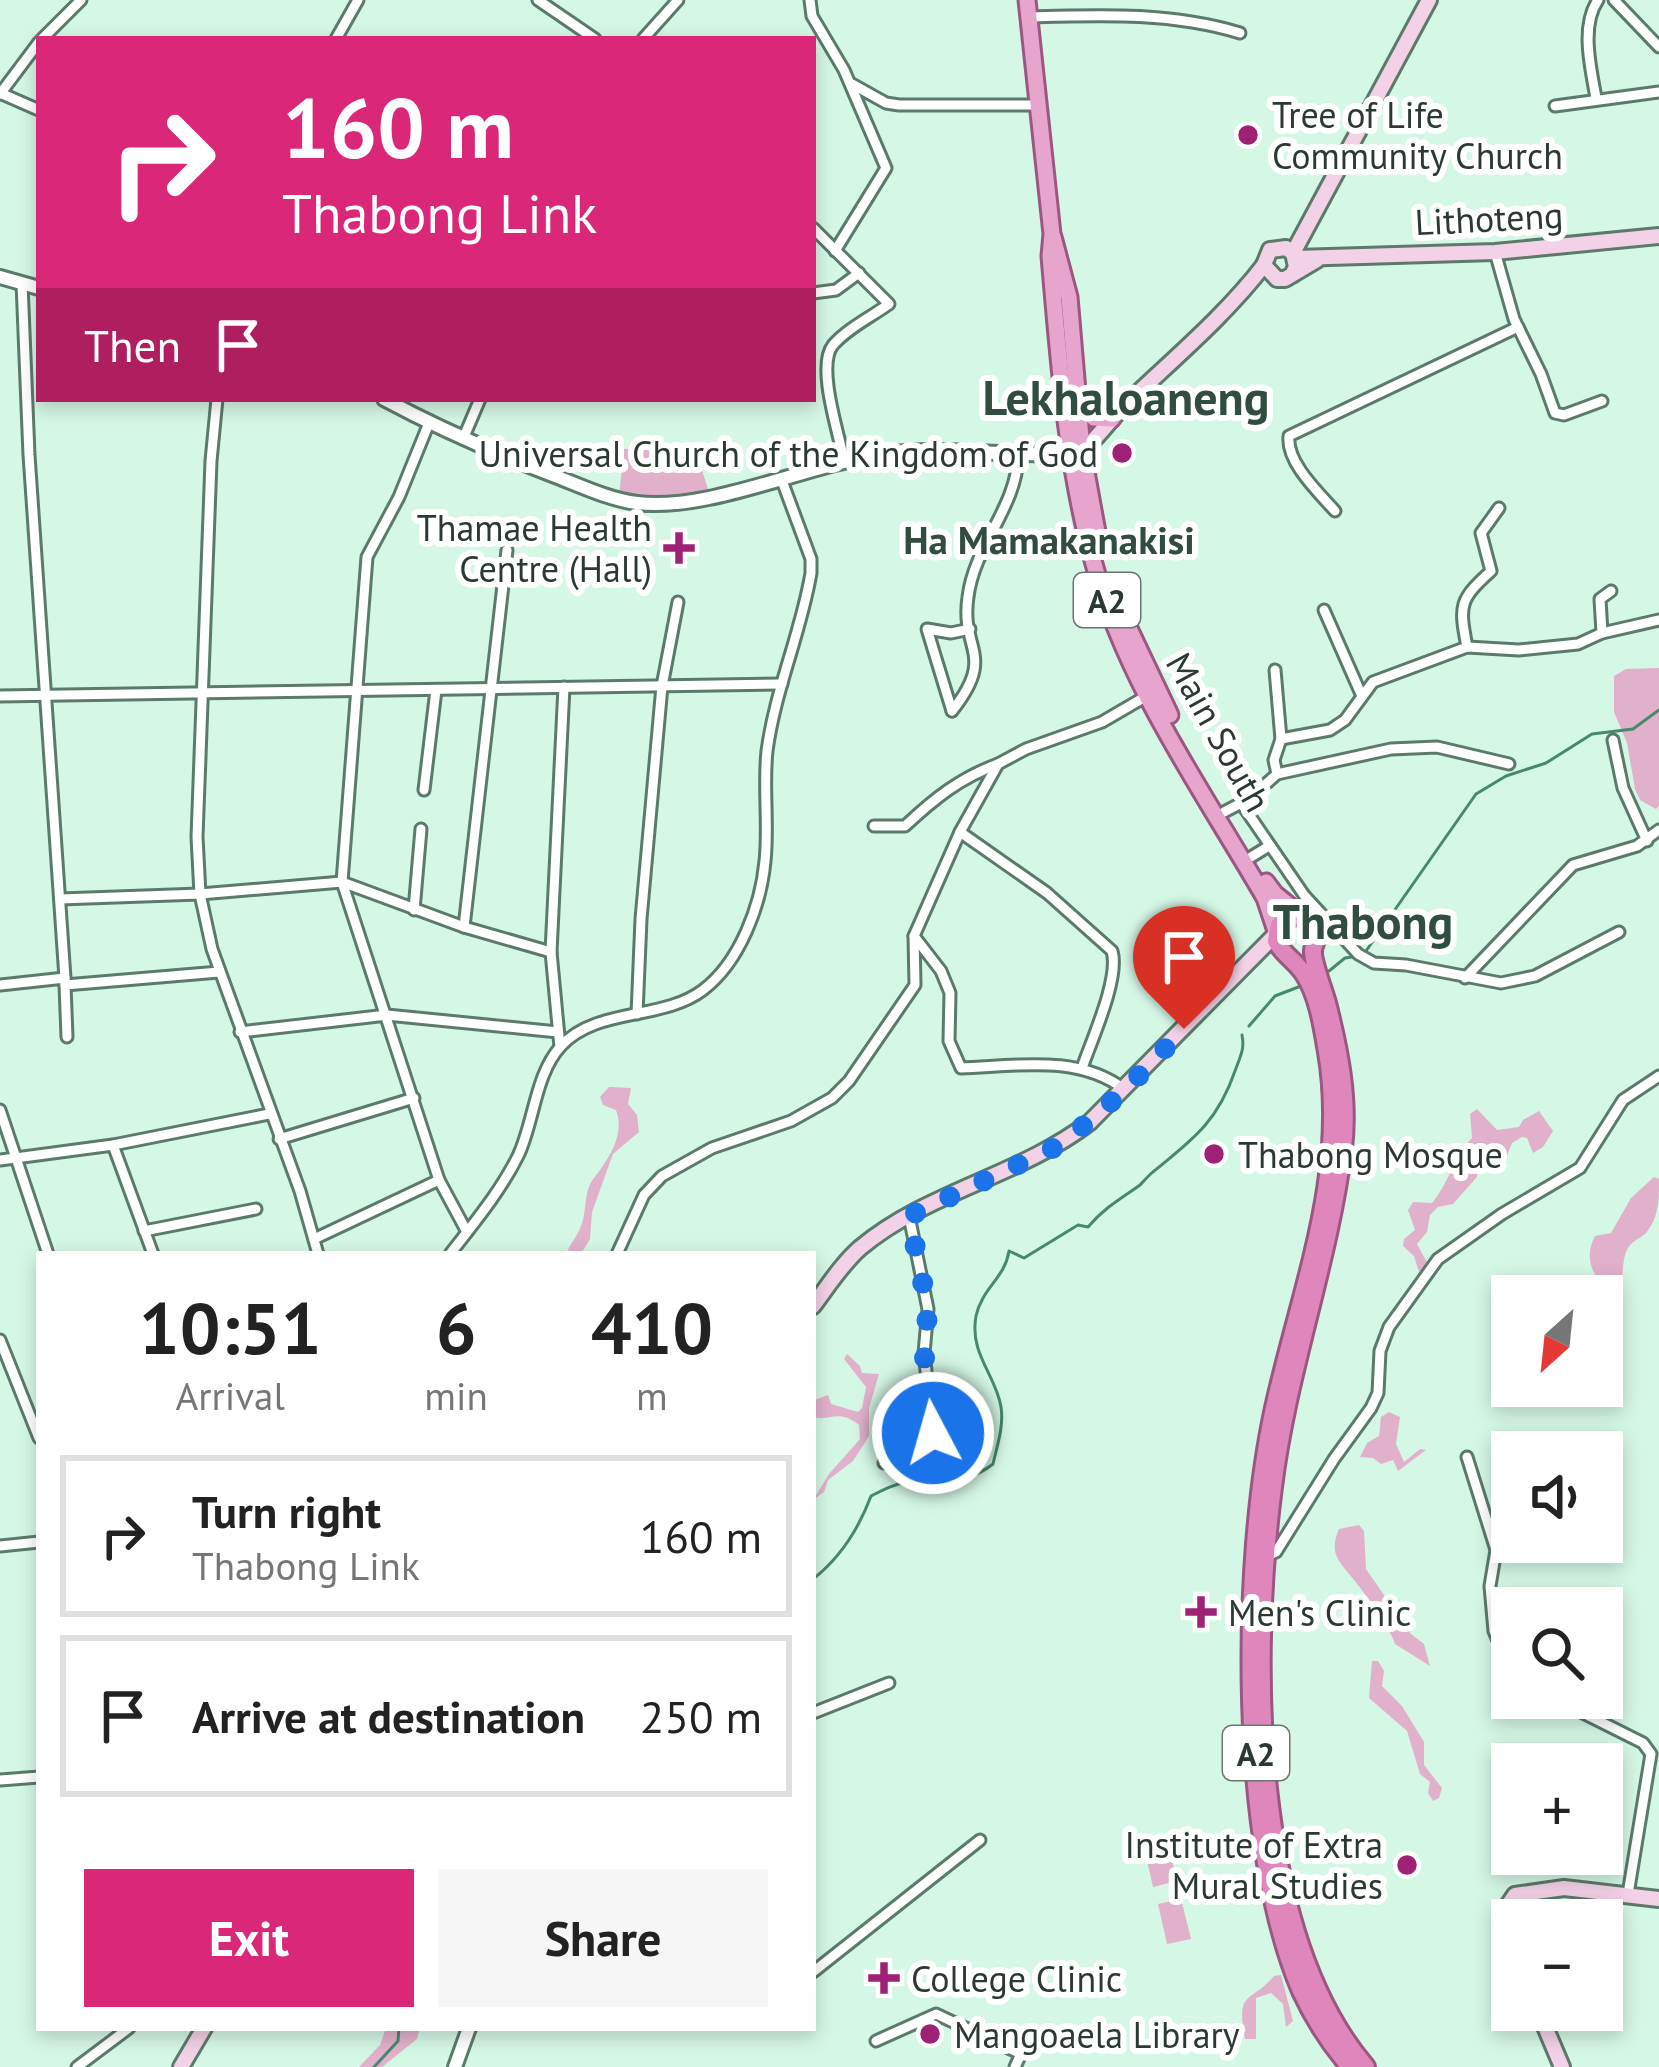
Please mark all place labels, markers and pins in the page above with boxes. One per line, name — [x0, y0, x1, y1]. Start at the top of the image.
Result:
place label: Tree of Life Community Church — [1272, 91, 1563, 179]
marker: Tree of Life Community Church — [1235, 122, 1261, 148]
place label: Universal Church of the Kingdom of God — [479, 430, 1098, 477]
marker: Universal Church of the Kingdom of God — [1109, 440, 1135, 466]
place label: Thamae Health Centre (Hall) — [417, 504, 652, 592]
marker: Thamae Health Centre (Hall) — [663, 532, 695, 564]
pin — [1133, 906, 1235, 1029]
place label: Thabong Mosque — [1238, 1131, 1503, 1178]
marker: Thabong Mosque — [1201, 1141, 1227, 1167]
place label: Men's Clinic — [1228, 1589, 1411, 1636]
marker: Men's Clinic — [1185, 1596, 1217, 1628]
place label: Institute of Extra Mural Studies — [1124, 1821, 1383, 1909]
marker: Institute of Extra Mural Studies — [1394, 1852, 1420, 1878]
place label: College Clinic — [911, 1955, 1122, 2002]
marker: College Clinic — [868, 1962, 900, 1994]
place label: Mangoaela Library — [954, 2011, 1240, 2058]
marker: Mangoaela Library — [917, 2021, 943, 2047]

